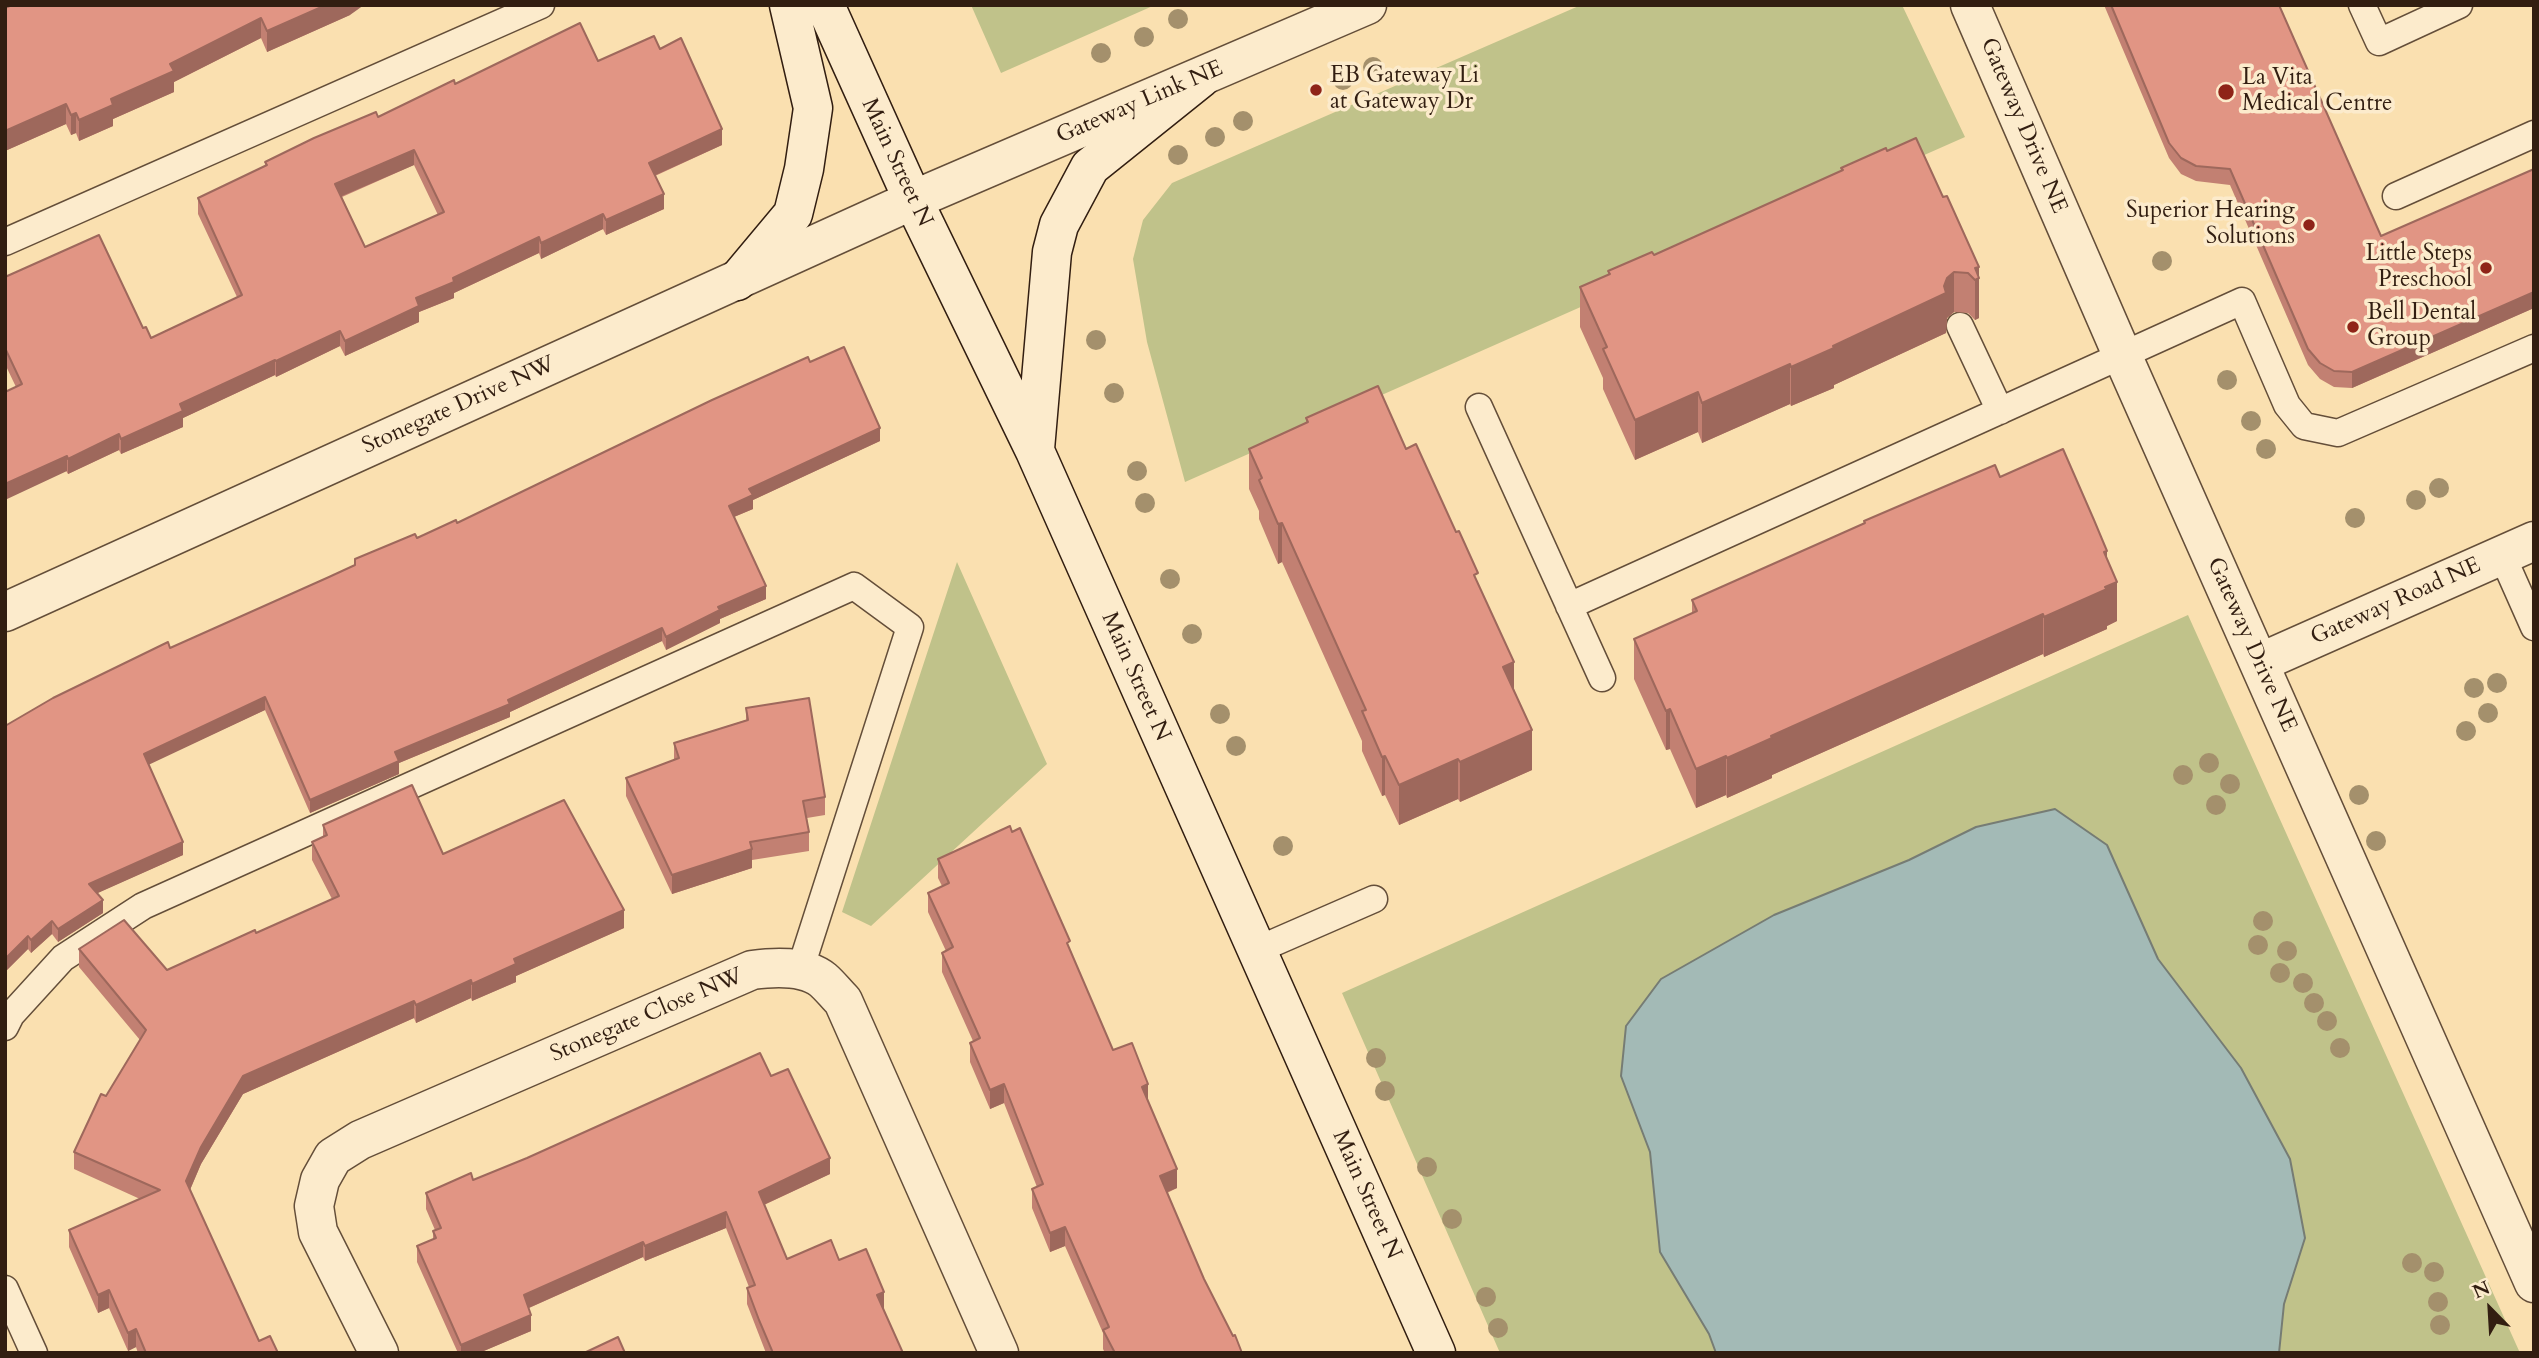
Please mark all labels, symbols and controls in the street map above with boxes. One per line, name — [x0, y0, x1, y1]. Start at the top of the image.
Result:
street label: Gateway Drive NE — [1974, 34, 2072, 218]
street label: Gateway Link NE — [1053, 55, 1227, 151]
place label: EB Gateway Li at Gateway Dr — [1330, 63, 1479, 117]
place label: La Vita Medical Centre — [2242, 65, 2392, 119]
marker: EB Gateway Li at Gateway Dr — [1308, 82, 1324, 98]
marker: La Vita Medical Centre — [2216, 82, 2236, 102]
street label: Main Street N — [854, 94, 938, 232]
place label: Superior Hearing Solutions — [2126, 198, 2295, 252]
marker: Superior Hearing Solutions — [2301, 217, 2317, 233]
place label: Little Steps Preschool — [2365, 241, 2472, 295]
marker: Little Steps Preschool — [2478, 260, 2494, 276]
place label: Bell Dental Group — [2367, 300, 2476, 354]
marker: Bell Dental Group — [2345, 319, 2361, 335]
street label: Stonegate Drive NW — [358, 351, 560, 461]
street label: Gateway Road NE — [2307, 552, 2485, 652]
street label: Gateway Drive NE — [2200, 553, 2302, 737]
street label: Main Street N — [1094, 608, 1176, 746]
street label: Stonegate Close NW — [546, 963, 748, 1069]
street label: Main Street N — [1325, 1126, 1407, 1264]
north arrow — [2455, 1274, 2525, 1344]
text: N — [2469, 1275, 2494, 1305]

